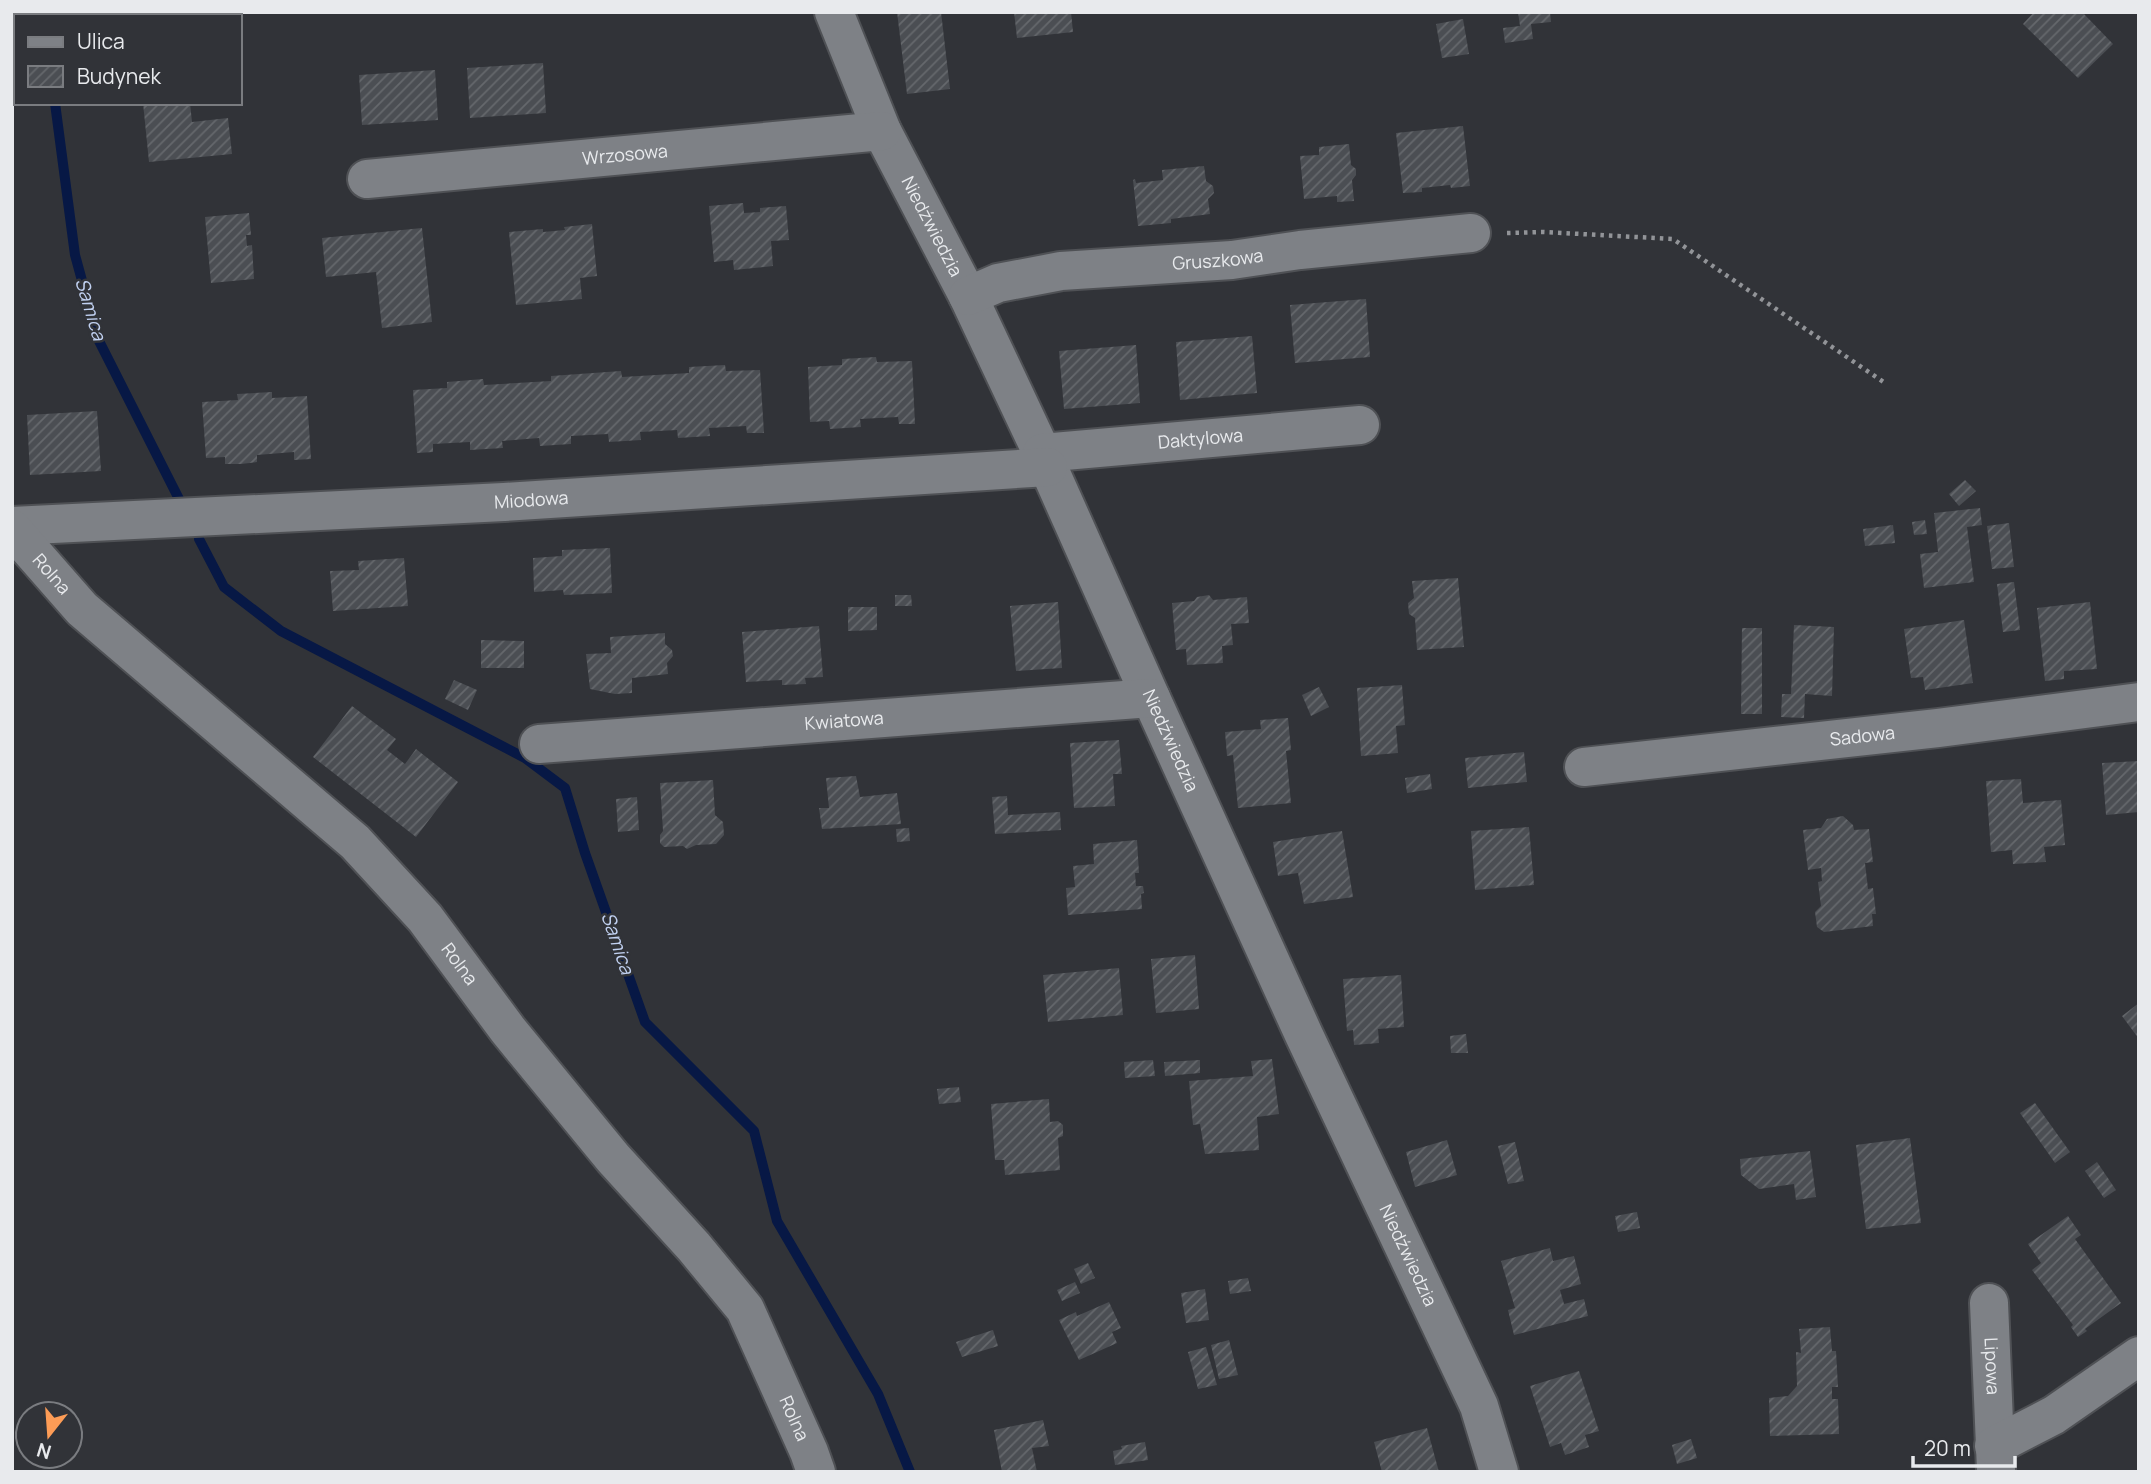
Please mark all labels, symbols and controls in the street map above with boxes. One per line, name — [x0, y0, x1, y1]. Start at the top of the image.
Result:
legend — [14, 14, 242, 105]
text: Ulica — [77, 27, 125, 55]
text: Budynek — [77, 62, 162, 90]
street label: Wrzosowa — [581, 138, 669, 170]
street label: Niedźwiedzia — [897, 172, 969, 280]
street label: Gruszkowa — [1171, 243, 1265, 275]
water label: Samica — [69, 275, 113, 345]
street label: Daktylowa — [1157, 422, 1244, 454]
street label: Miodowa — [494, 485, 569, 513]
street label: Rolna — [28, 548, 77, 599]
street label: Niedźwiedzia — [1138, 685, 1205, 795]
street label: Kwiatowa — [804, 705, 884, 735]
street label: Sadowa — [1828, 720, 1896, 751]
water label: Samica — [595, 909, 641, 979]
street label: Rolna — [436, 938, 484, 990]
street label: Niedźwiedzia — [1375, 1200, 1443, 1310]
street label: Lipowa — [1979, 1337, 2006, 1395]
street label: Rolna — [774, 1392, 815, 1444]
north arrow — [14, 1400, 84, 1470]
scale bar — [1913, 1424, 2014, 1468]
text: 20 m — [1924, 1434, 1971, 1462]
text: N — [34, 1437, 54, 1466]

